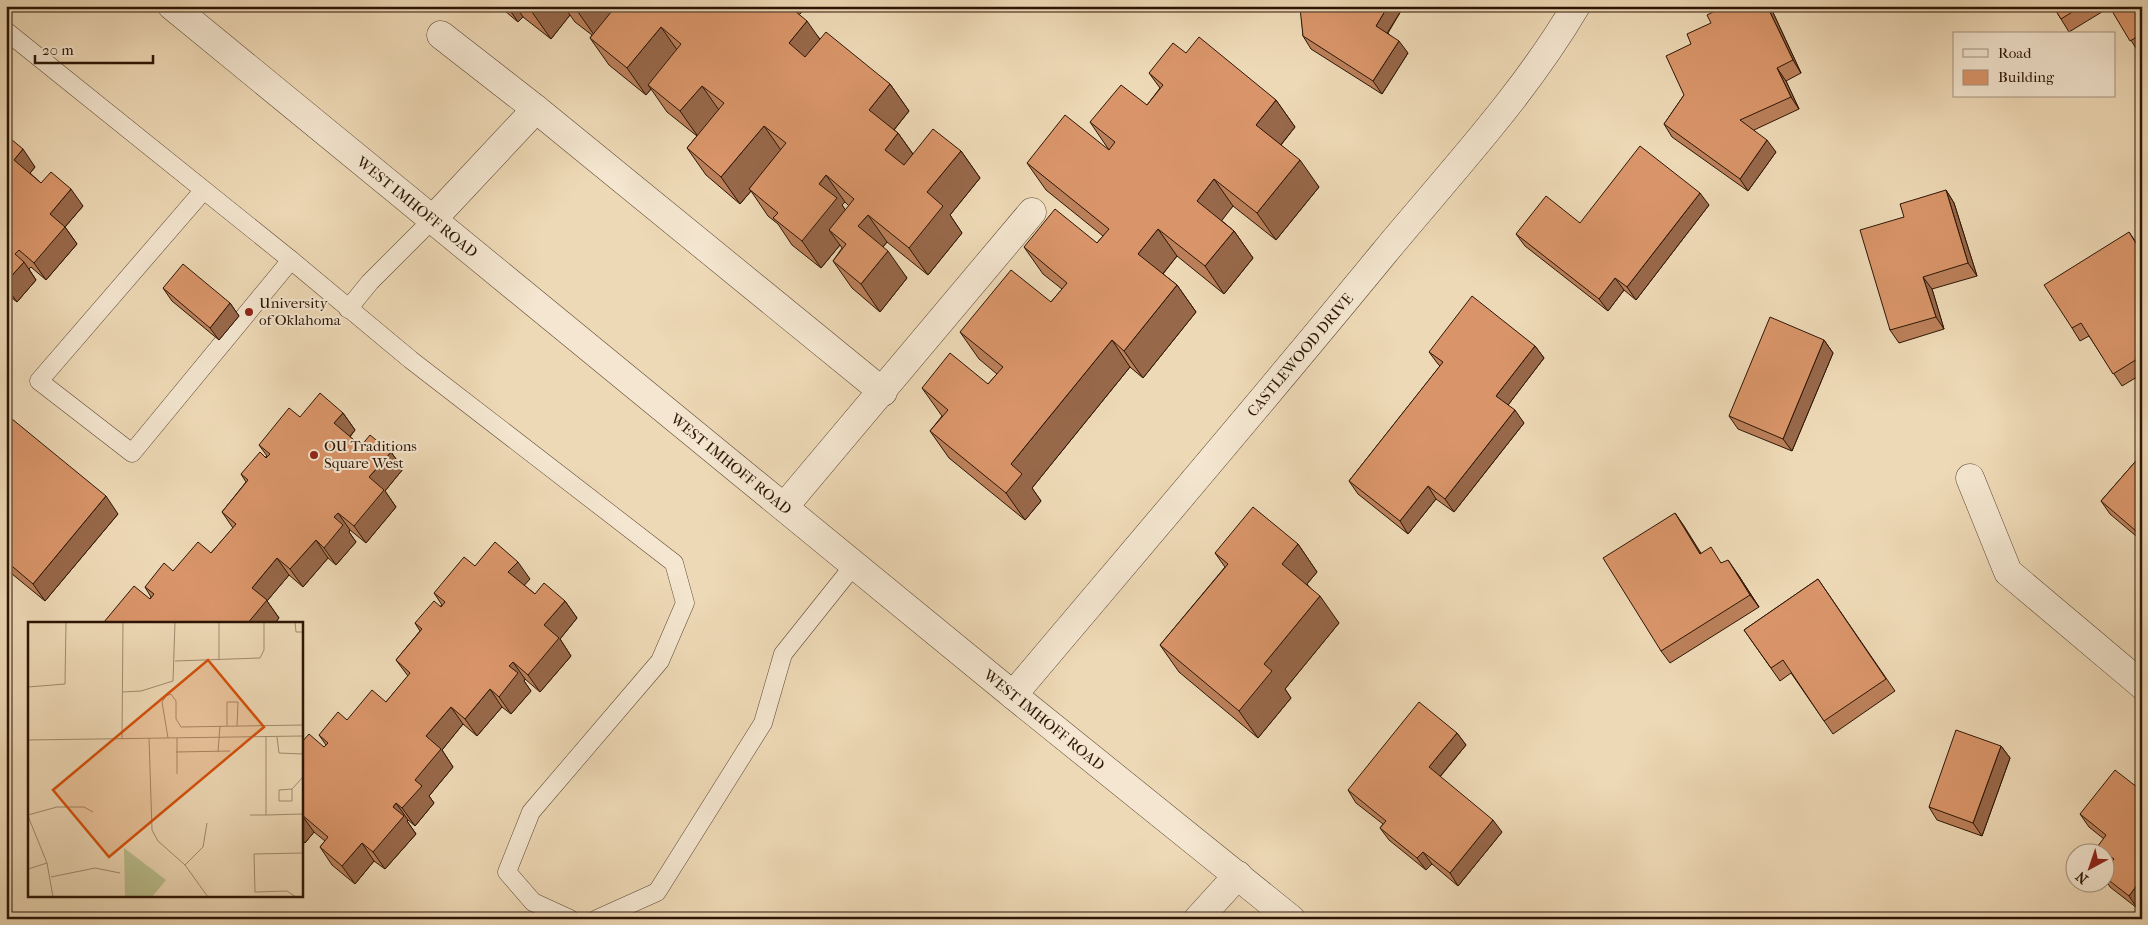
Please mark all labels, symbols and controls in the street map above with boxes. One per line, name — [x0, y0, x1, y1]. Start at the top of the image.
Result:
scale bar — [35, 32, 152, 64]
legend — [1953, 32, 2116, 98]
text: 20 m — [42, 41, 74, 59]
text: Road — [1998, 44, 2032, 62]
text: Building — [1998, 68, 2055, 86]
street label: WEST IMHOFF ROAD — [352, 152, 481, 261]
street label: CASTLEWOOD DRIVE — [1243, 290, 1357, 420]
place label: University of Oklahoma — [259, 294, 342, 329]
marker: University of Oklahoma — [243, 306, 255, 318]
street label: WEST IMHOFF ROAD — [666, 409, 795, 518]
place label: OU Traditions Square West — [324, 437, 417, 472]
marker: OU Traditions Square West — [308, 449, 320, 461]
inset map — [28, 622, 302, 898]
street label: WEST IMHOFF ROAD — [979, 665, 1108, 774]
north arrow — [2066, 842, 2116, 892]
text: N — [2072, 867, 2091, 888]

